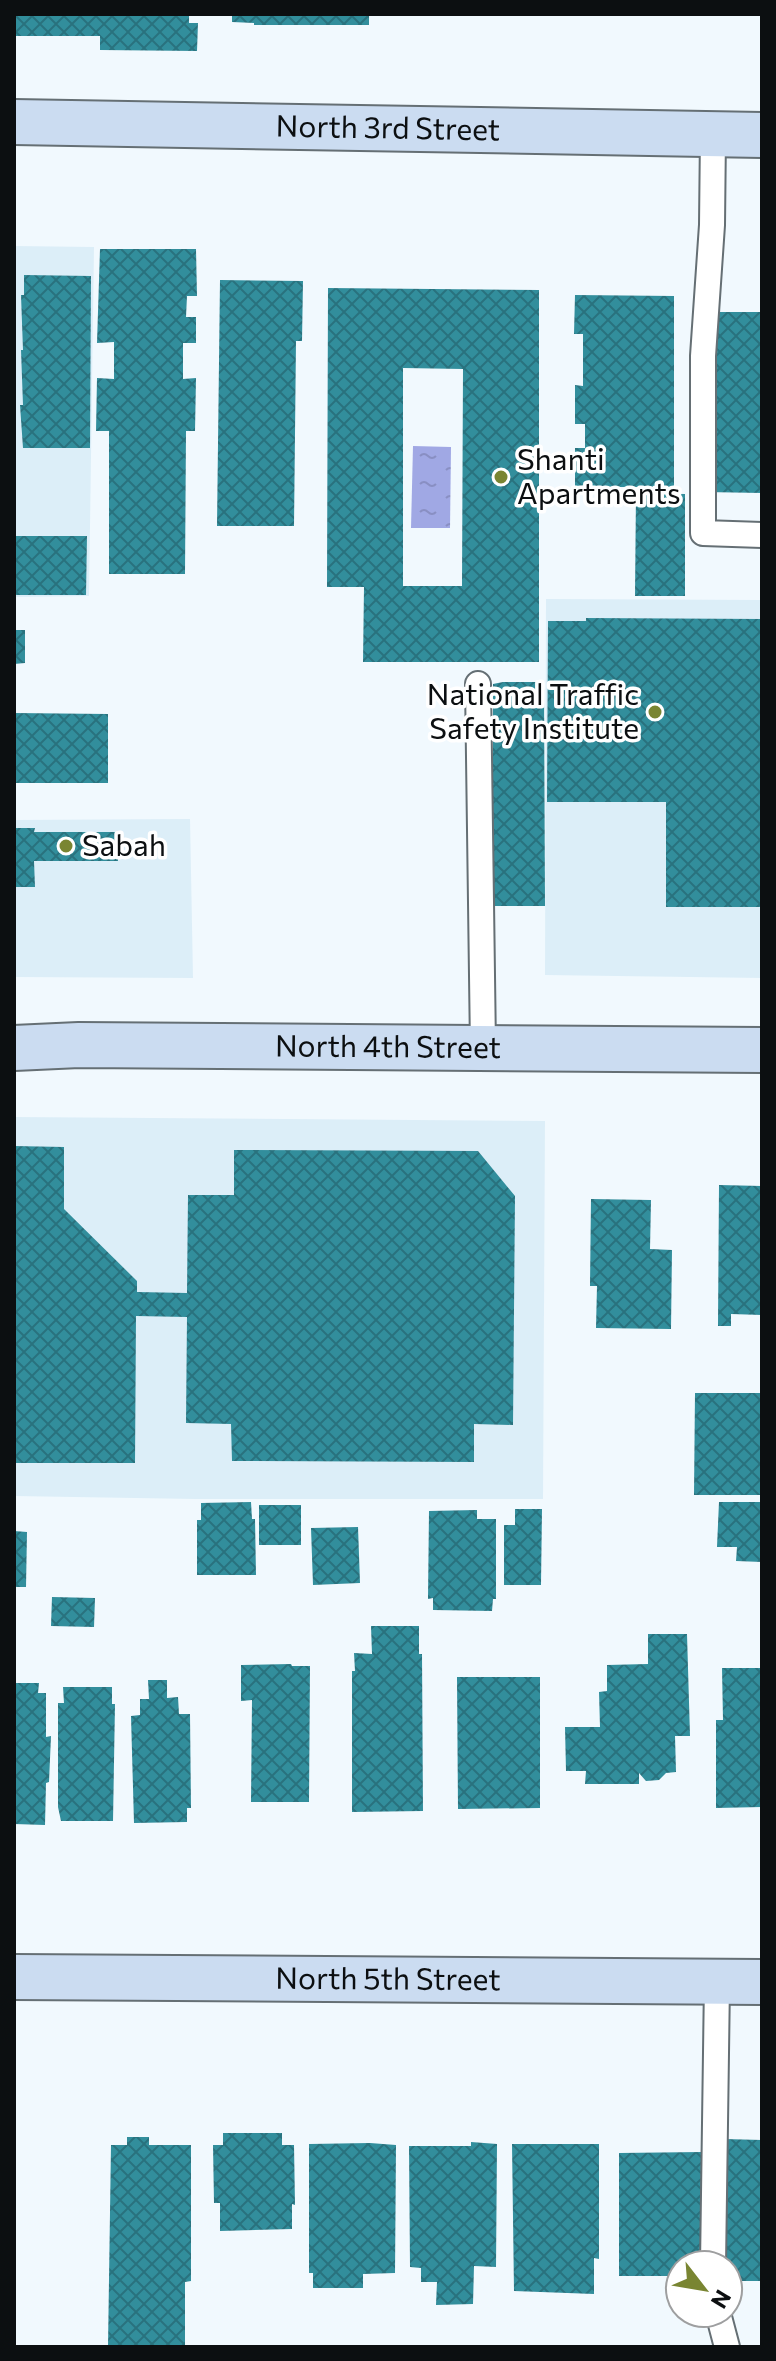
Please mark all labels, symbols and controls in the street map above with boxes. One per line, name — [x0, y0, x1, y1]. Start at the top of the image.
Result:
street label: North 3rd Street — [276, 106, 500, 146]
place label: Shanti Apartments — [517, 439, 681, 510]
marker: Shanti Apartments — [492, 468, 510, 486]
place label: National Traffic Safety Institute — [427, 674, 639, 745]
marker: National Traffic Safety Institute — [646, 703, 664, 721]
place label: Sabah — [82, 825, 166, 862]
marker: Sabah — [57, 837, 75, 855]
street label: North 4th Street — [275, 1025, 501, 1064]
street label: North 5th Street — [275, 1958, 501, 1996]
north arrow — [664, 2249, 744, 2329]
text: N — [706, 2286, 737, 2314]

